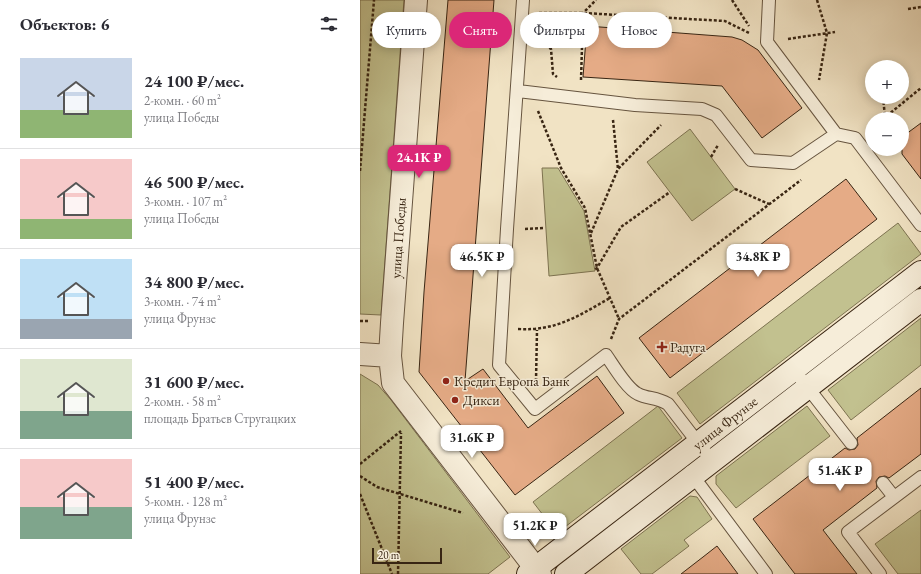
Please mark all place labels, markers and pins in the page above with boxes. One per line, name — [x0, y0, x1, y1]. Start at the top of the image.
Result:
pin: 24.1K ₽ — [382, 145, 456, 179]
pin: 46.5K ₽ — [445, 244, 519, 278]
pin: 34.8K ₽ — [721, 244, 795, 278]
place label: Радуга — [670, 338, 706, 356]
marker: Радуга — [657, 342, 667, 352]
place label: Кредит Европа Банк — [454, 372, 570, 390]
marker: Кредит Европа Банк — [441, 376, 451, 386]
place label: Дикси — [463, 391, 500, 409]
marker: Дикси — [450, 395, 460, 405]
pin: 31.6K ₽ — [435, 425, 509, 459]
pin: 51.4K ₽ — [803, 458, 877, 492]
pin: 51.2K ₽ — [498, 513, 572, 547]

